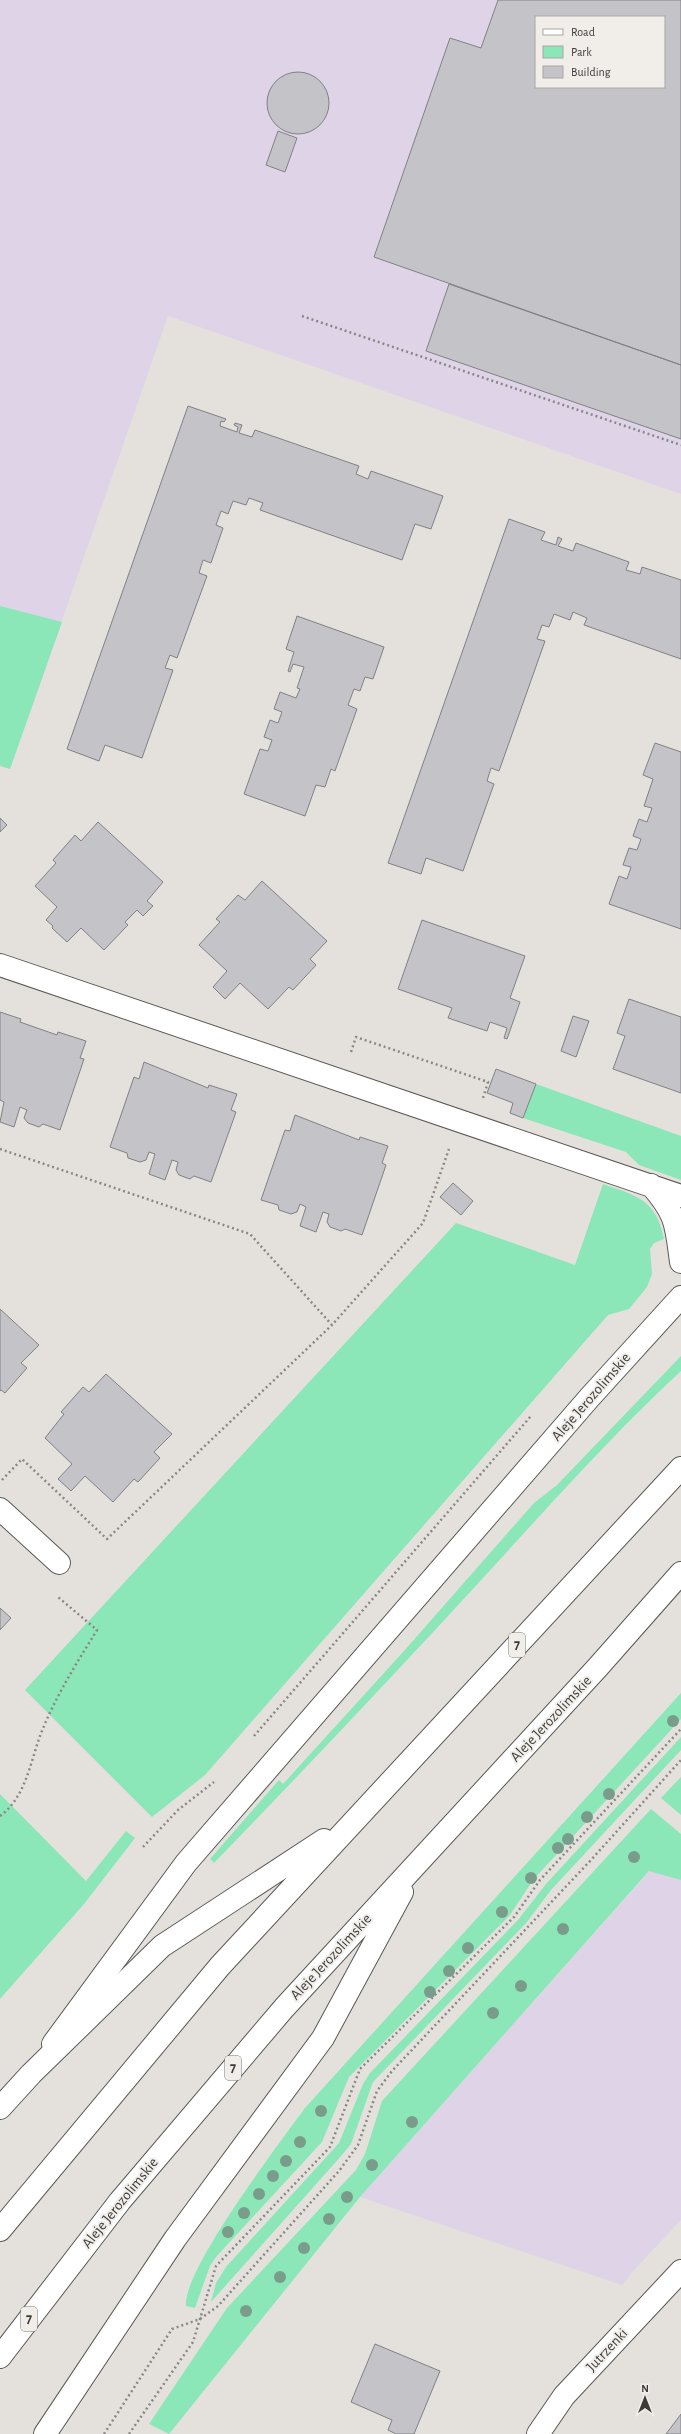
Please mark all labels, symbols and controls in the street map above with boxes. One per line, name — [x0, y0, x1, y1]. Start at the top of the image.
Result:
legend — [535, 16, 665, 88]
text: Road — [571, 26, 595, 38]
text: Park — [571, 46, 592, 58]
text: Building — [571, 66, 611, 78]
street label: Aleje Jerozolimskie — [549, 1350, 633, 1444]
road number: 7 — [509, 1633, 525, 1657]
street label: Aleje Jerozolimskie — [507, 1673, 595, 1765]
street label: Aleje Jerozolimskie — [287, 1911, 375, 2003]
road number: 7 — [225, 2056, 241, 2080]
street label: Aleje Jerozolimskie — [79, 2155, 161, 2251]
road number: 7 — [21, 2307, 37, 2331]
street label: Jutrzenki — [583, 2326, 631, 2374]
north arrow — [625, 2378, 665, 2418]
text: N — [641, 2383, 649, 2394]

